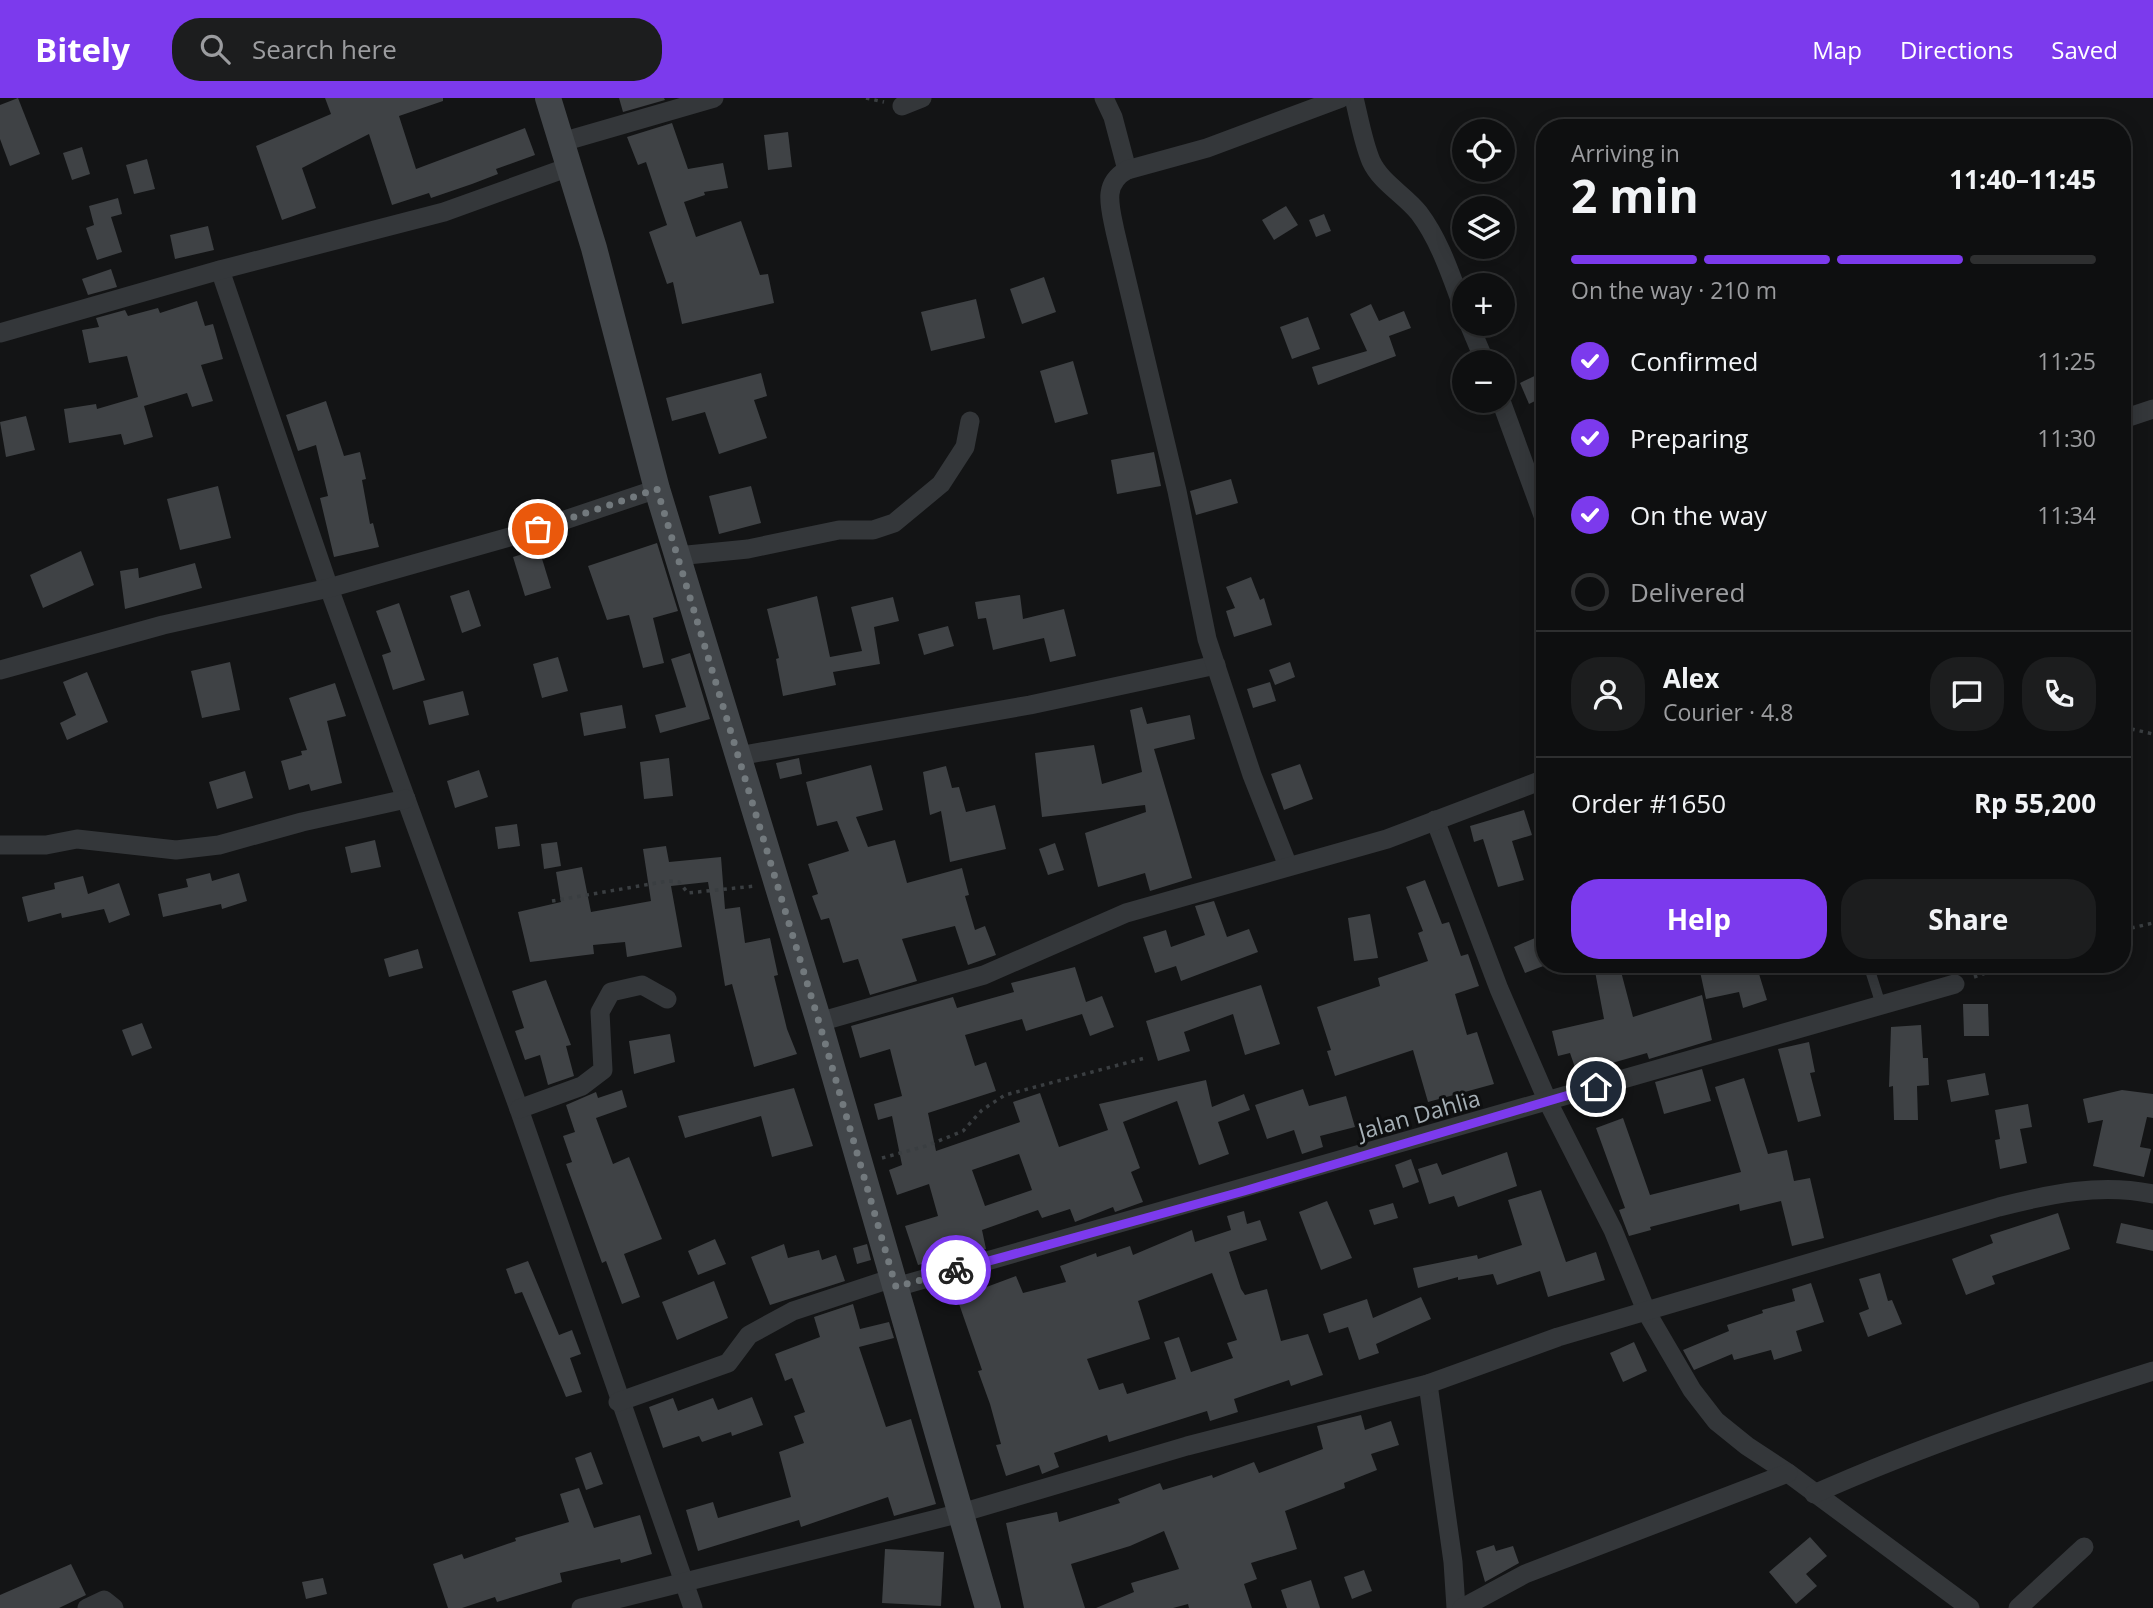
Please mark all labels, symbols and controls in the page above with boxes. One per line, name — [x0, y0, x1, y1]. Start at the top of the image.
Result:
search box — [172, 18, 662, 81]
text: Bitely — [35, 27, 130, 72]
icon: search — [196, 30, 234, 68]
text: Search here — [252, 31, 397, 67]
text: Map — [1812, 33, 1862, 66]
text: Directions — [1900, 33, 2013, 66]
text: Saved — [2051, 33, 2118, 66]
map controls — [1452, 119, 1515, 413]
button: locate — [1452, 119, 1515, 182]
text: Arriving in — [1571, 137, 1680, 169]
text: 11:40–11:45 — [1949, 161, 2096, 197]
text: 2 min — [1571, 164, 1699, 226]
button: layers — [1452, 196, 1515, 259]
button: + — [1452, 273, 1515, 336]
text: On the way · 210 m — [1571, 274, 1777, 306]
icon: check — [1571, 342, 1609, 380]
text: Confirmed — [1630, 343, 1758, 379]
text: 11:25 — [2037, 345, 2096, 377]
button: − — [1452, 350, 1515, 413]
icon: check — [1571, 419, 1609, 457]
text: Preparing — [1630, 420, 1748, 456]
text: 11:30 — [2037, 422, 2096, 454]
icon: check — [1571, 496, 1609, 534]
text: On the way — [1630, 497, 1767, 533]
pin — [508, 499, 568, 559]
text: 11:34 — [2037, 499, 2096, 531]
icon: bag — [519, 510, 557, 548]
text: Delivered — [1630, 574, 1745, 610]
button: person — [1571, 657, 1645, 731]
button: chat — [1930, 657, 2004, 731]
button: phone — [2022, 657, 2096, 731]
text: Alex — [1663, 660, 1719, 696]
text: Courier · 4.8 — [1663, 696, 1793, 728]
text: Order #1650 — [1571, 785, 1726, 821]
text: Rp 55,200 — [1974, 785, 2096, 821]
button: Help — [1571, 879, 1827, 959]
button: Share — [1841, 879, 2096, 959]
pin — [1566, 1057, 1626, 1117]
icon: home — [1577, 1068, 1615, 1106]
street label: Jalan Dahlia — [1352, 1081, 1484, 1147]
courier — [921, 1235, 991, 1305]
icon: bike — [937, 1251, 975, 1289]

